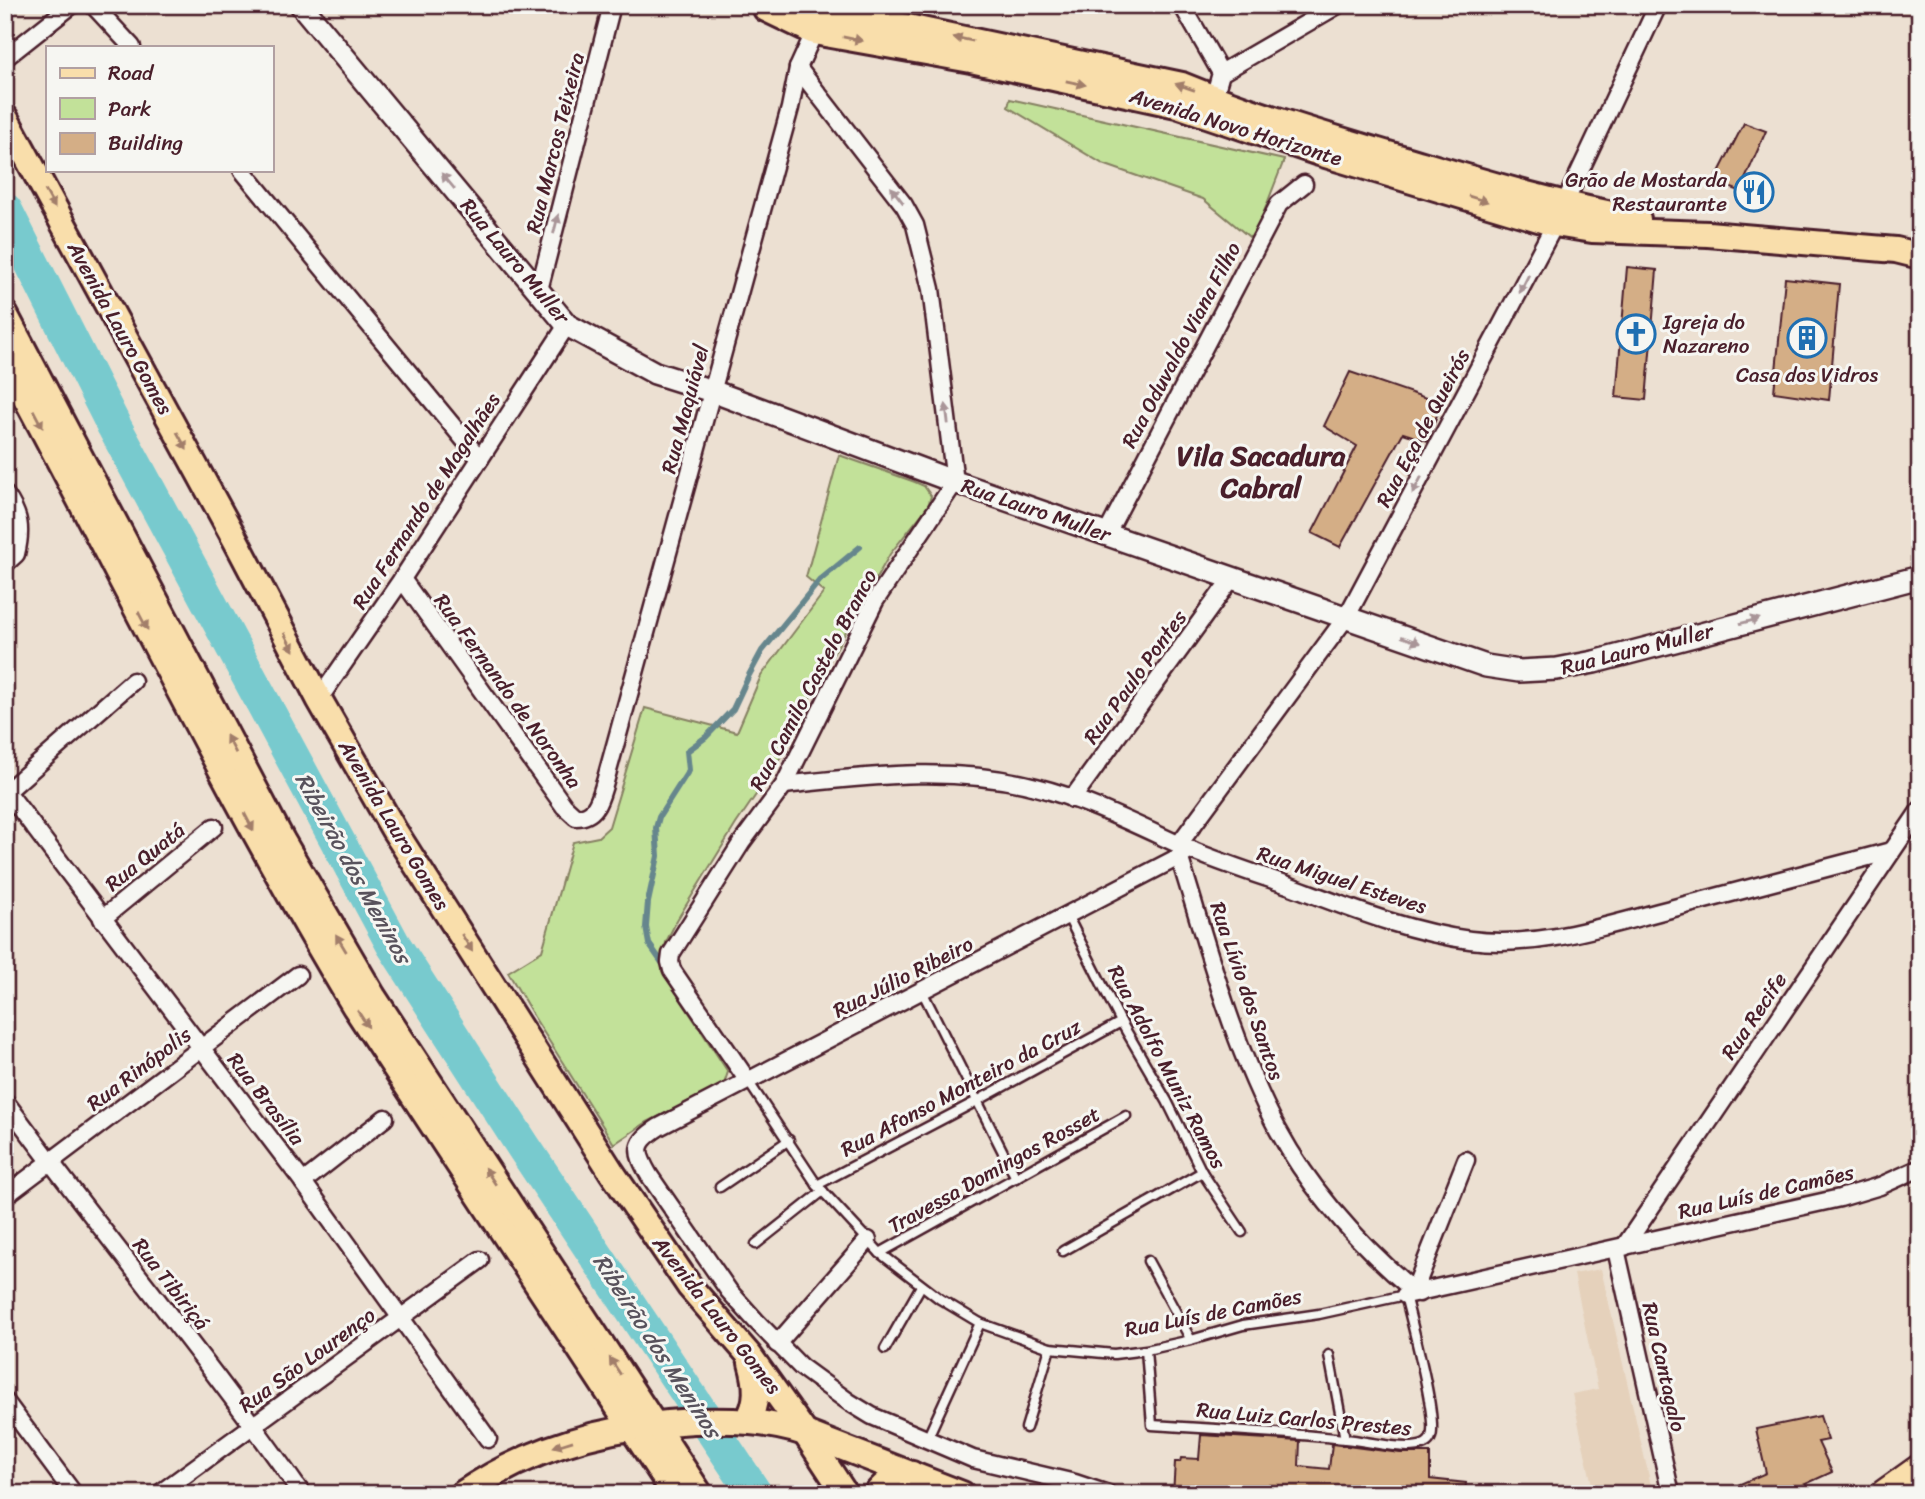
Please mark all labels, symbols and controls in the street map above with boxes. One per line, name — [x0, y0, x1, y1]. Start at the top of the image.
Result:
one-way arrow — [952, 33, 974, 44]
one-way arrow — [842, 34, 864, 45]
legend — [46, 46, 273, 172]
street label: Rua Marcos Teixeira — [514, 48, 596, 237]
text: Road — [108, 54, 155, 92]
street label: Avenida Novo Horizonte — [1124, 76, 1347, 177]
one-way arrow — [1065, 78, 1087, 89]
one-way arrow — [1174, 81, 1195, 92]
text: Park — [108, 90, 151, 128]
text: Building — [108, 124, 184, 162]
place label: Grão de Mostarda Restaurante — [1565, 161, 1727, 223]
restaurant icon: Grão de Mostarda Restaurante — [1733, 171, 1775, 213]
one-way arrow — [441, 173, 456, 190]
one-way arrow — [889, 187, 904, 205]
one-way arrow — [43, 189, 55, 209]
street label: Rua Lauro Muller — [450, 189, 581, 334]
one-way arrow — [1468, 195, 1489, 205]
one-way arrow — [551, 213, 562, 235]
street label: Avenida Lauro Gomes — [56, 233, 184, 422]
street label: Rua Oduvaldo Viana Filho — [1110, 235, 1252, 455]
one-way arrow — [1518, 274, 1529, 294]
place label: Igreja do Nazareno — [1662, 303, 1750, 365]
church icon: Igreja do Nazareno — [1615, 313, 1657, 355]
building icon: Casa dos Vidros — [1786, 317, 1828, 359]
street label: Rua Maquiável — [650, 339, 721, 478]
street label: Rua Eça de Queirós — [1365, 341, 1481, 514]
place label: Casa dos Vidros — [1736, 356, 1878, 394]
street label: Rua Fernando de Magalhães — [341, 384, 511, 617]
one-way arrow — [941, 403, 952, 425]
one-way arrow — [32, 409, 43, 429]
district label: Vila Sacadura Cabral — [1177, 431, 1346, 512]
one-way arrow — [176, 432, 188, 451]
street label: Rua Lauro Muller — [956, 467, 1117, 554]
one-way arrow — [1411, 475, 1423, 495]
street label: Rua Camilo Castelo Branco — [738, 562, 888, 798]
street label: Rua Fernando de Noronha — [424, 585, 593, 797]
street label: Rua Paulo Pontes — [1073, 601, 1197, 752]
one-way arrow — [137, 611, 149, 631]
street label: Rua Lauro Muller — [1557, 611, 1719, 686]
one-way arrow — [1739, 615, 1761, 626]
one-way arrow — [283, 632, 295, 652]
one-way arrow — [1400, 635, 1421, 646]
street label: Avenida Lauro Gomes — [327, 731, 460, 918]
one-way arrow — [226, 734, 237, 754]
water label: Ribeirão dos Meninos — [283, 765, 424, 974]
street label: Rua Quatá — [96, 812, 194, 902]
one-way arrow — [243, 812, 255, 832]
street label: Rua Miguel Esteves — [1252, 835, 1432, 925]
street label: Rua Lívio dos Santos — [1199, 897, 1295, 1086]
street label: Rua Júlio Ribeiro — [826, 925, 980, 1029]
one-way arrow — [335, 934, 347, 953]
one-way arrow — [460, 934, 473, 953]
street label: Rua Adolfo Muniz Ramos — [1097, 958, 1237, 1177]
street label: Rua Recife — [1711, 964, 1798, 1068]
street label: Rua Afonso Monteiro da Cruz — [834, 1008, 1088, 1168]
one-way arrow — [356, 1009, 369, 1029]
street label: Rua Rinópolis — [78, 1016, 200, 1121]
street label: Rua Brasília — [217, 1044, 315, 1155]
street label: Travessa Domingos Rosset — [881, 1096, 1107, 1244]
street label: Rua Luís de Camões — [1674, 1153, 1858, 1231]
one-way arrow — [484, 1166, 497, 1186]
street label: Avenida Lauro Gomes — [642, 1226, 792, 1403]
street label: Rua Tibiriçá — [122, 1229, 220, 1339]
water label: Ribeirão dos Meninos — [582, 1245, 734, 1450]
street label: Rua Luís de Camões — [1121, 1277, 1305, 1349]
street label: Rua São Lourenço — [230, 1297, 384, 1423]
street label: Rua Cantagalo — [1631, 1298, 1697, 1436]
one-way arrow — [609, 1356, 622, 1376]
street label: Rua Luiz Carlos Prestes — [1195, 1391, 1413, 1447]
one-way arrow — [553, 1440, 574, 1450]

